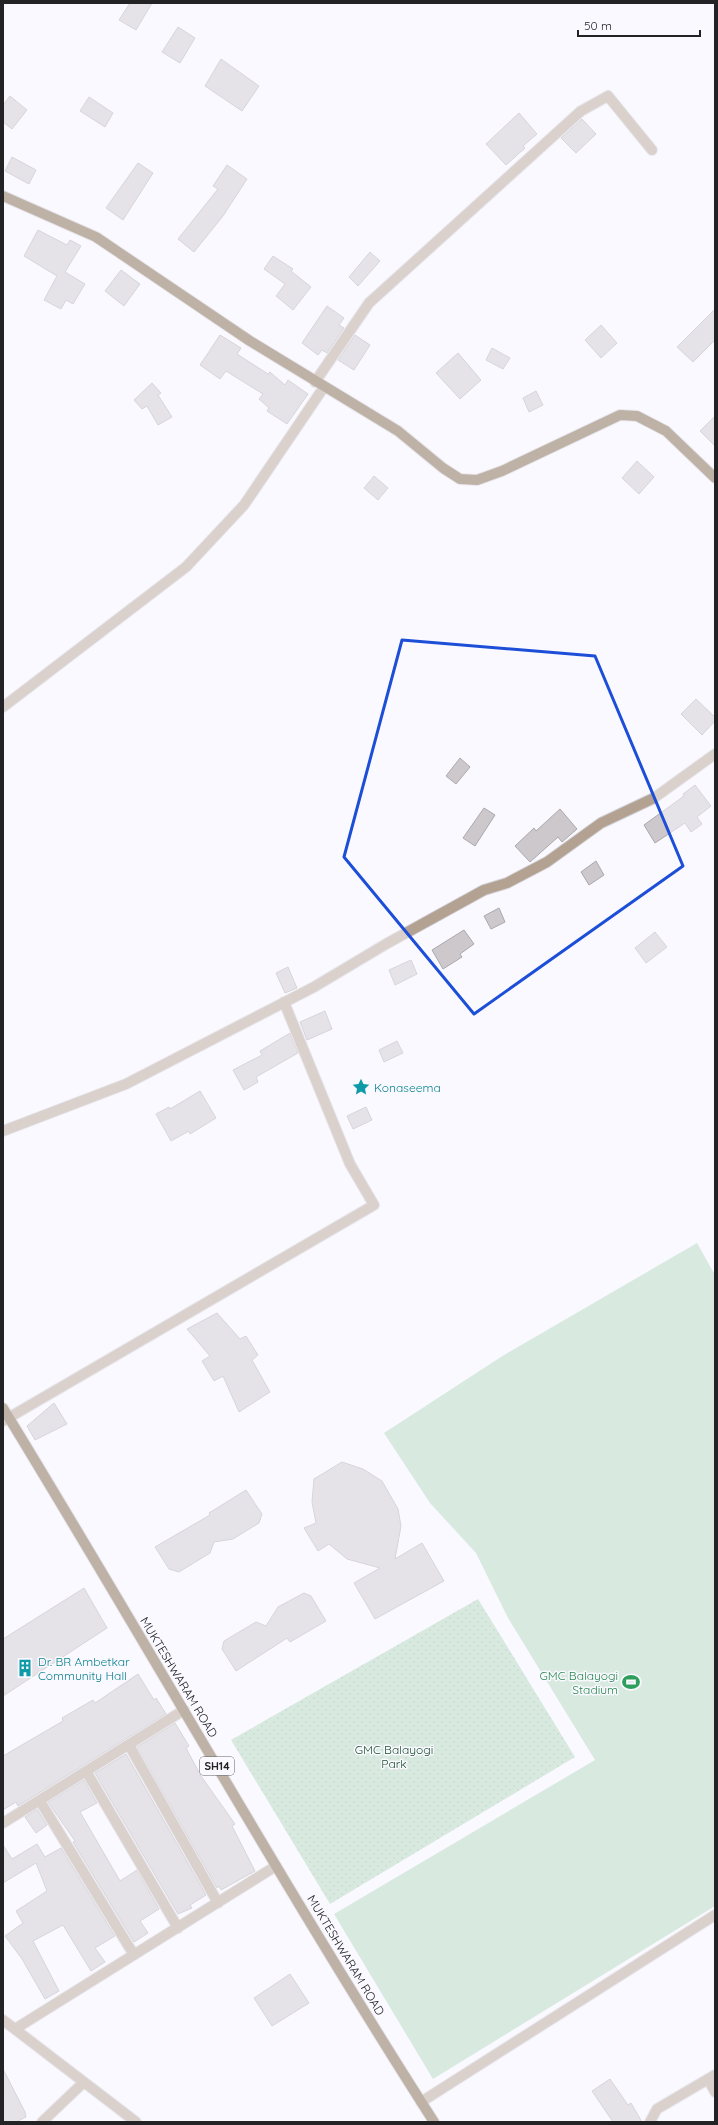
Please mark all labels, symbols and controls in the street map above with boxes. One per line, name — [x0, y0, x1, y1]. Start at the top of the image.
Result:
scale bar — [578, 12, 700, 38]
text: 50 m — [584, 18, 612, 33]
place icon: Konaseema — [351, 1077, 371, 1097]
place label: Konaseema — [374, 1080, 441, 1095]
street label: MUKTESHWARAM ROAD — [137, 1614, 221, 1740]
place label: Dr. BR Ambetkar Community Hall — [38, 1654, 130, 1683]
building icon: Dr. BR Ambetkar Community Hall — [15, 1658, 35, 1678]
place label: GMC Balayogi Stadium — [539, 1668, 618, 1697]
sports icon: GMC Balayogi Stadium — [621, 1672, 641, 1692]
park label: GMC Balayogi Park — [355, 1742, 433, 1771]
road number: SH14 — [200, 1757, 234, 1775]
street label: MUKTESHWARAM ROAD — [304, 1892, 388, 2018]

